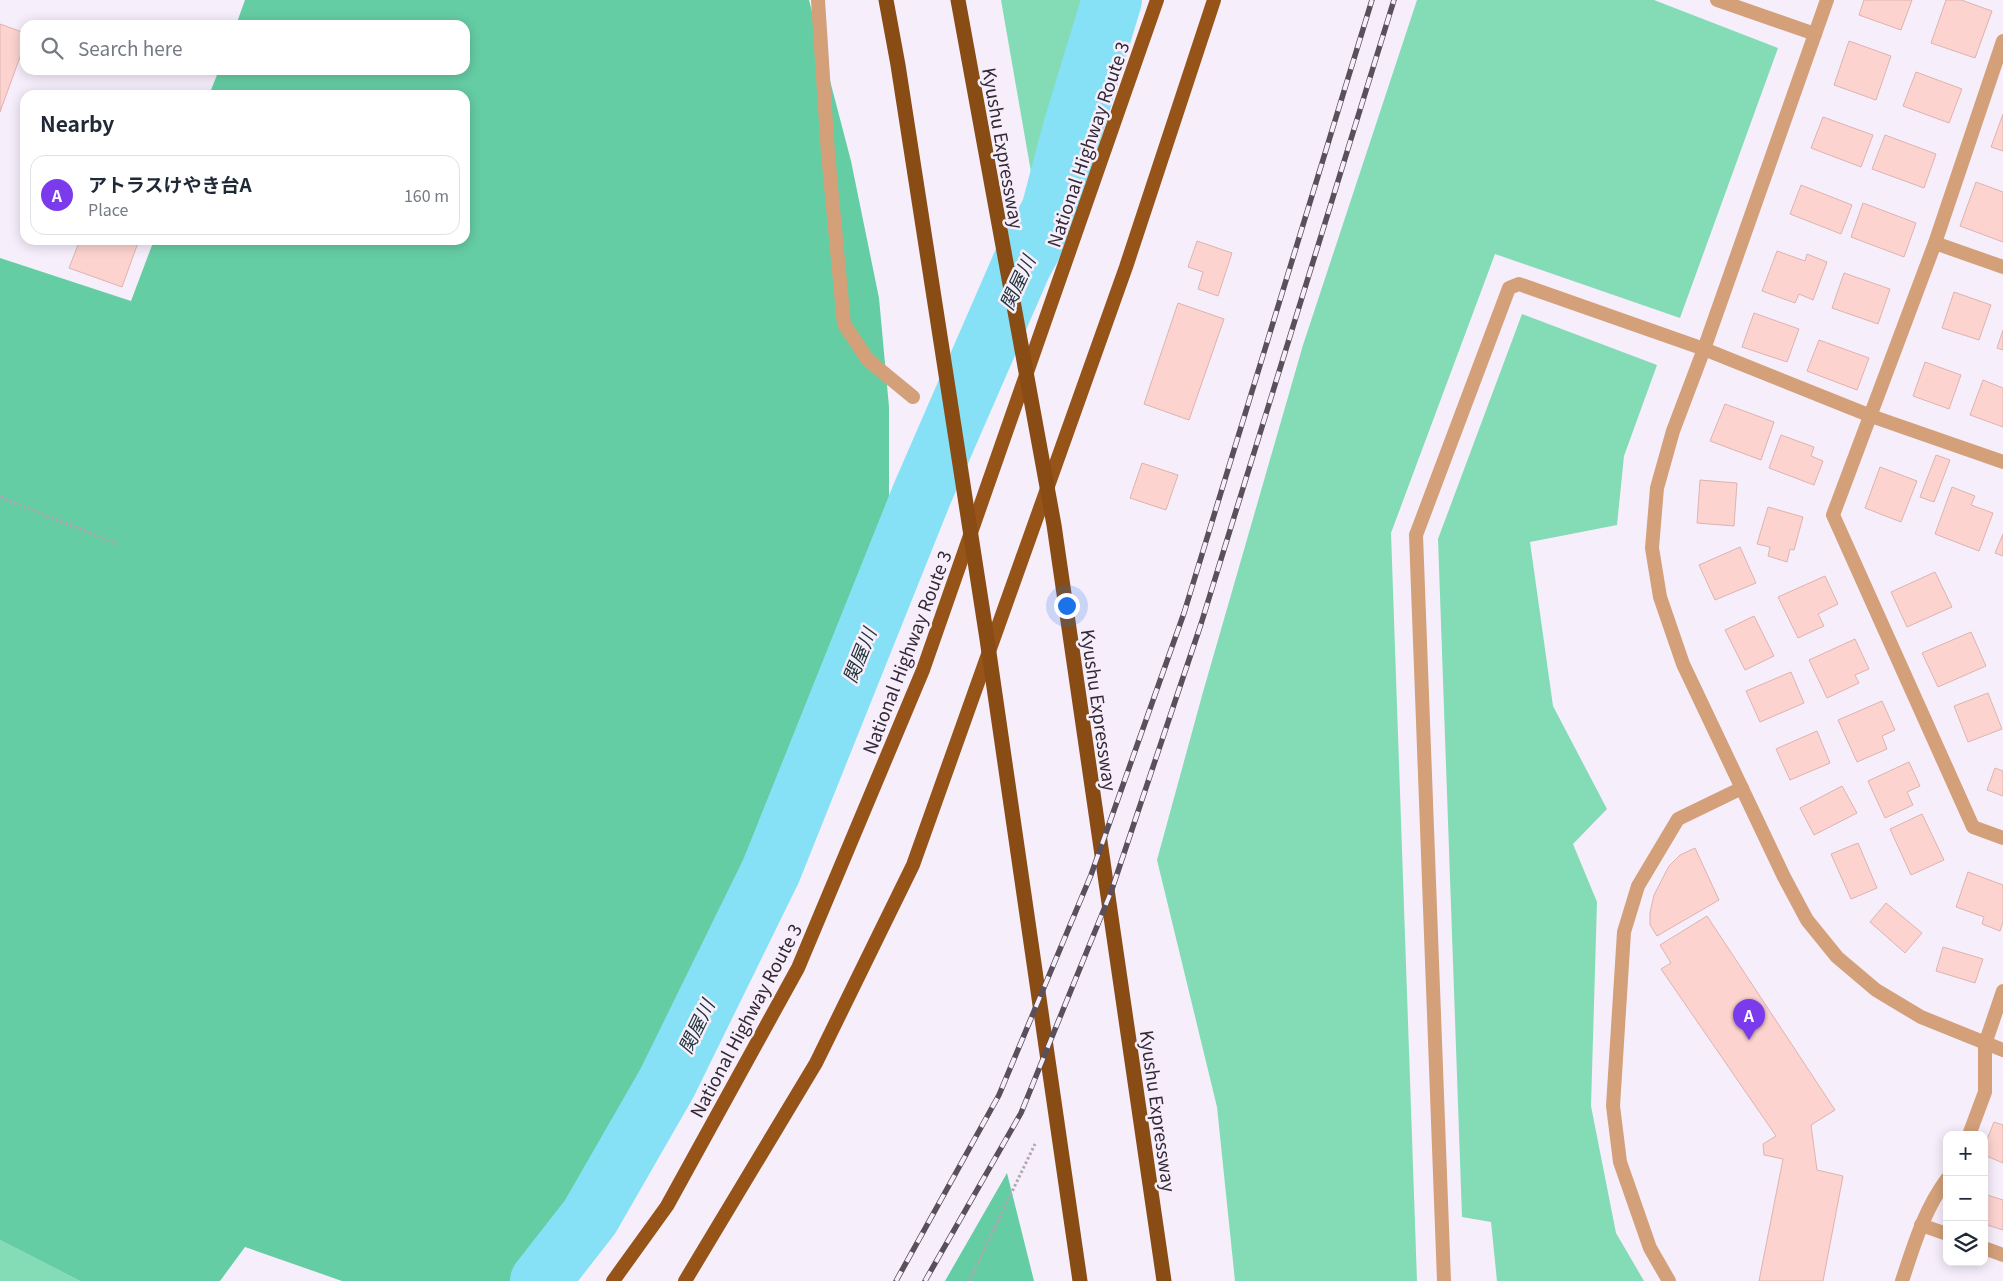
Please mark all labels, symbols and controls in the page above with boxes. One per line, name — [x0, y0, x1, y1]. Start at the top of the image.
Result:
search box — [20, 20, 470, 75]
icon: search — [38, 34, 66, 62]
text: Search here — [78, 34, 182, 61]
street label: National Highway Route 3 — [1040, 38, 1134, 250]
street label: Kyushu Expressway — [977, 65, 1031, 231]
text: Nearby — [40, 108, 114, 138]
text: アトラスけやき台A — [88, 170, 252, 197]
text: A — [52, 183, 62, 207]
text: 160 m — [404, 183, 449, 207]
text: Place — [88, 197, 128, 221]
water label: 関屋川 — [992, 249, 1041, 314]
street label: National Highway Route 3 — [855, 546, 957, 758]
your location — [1054, 593, 1080, 619]
water label: 関屋川 — [835, 622, 882, 686]
street label: Kyushu Expressway — [1076, 627, 1124, 793]
street label: National Highway Route 3 — [683, 919, 807, 1121]
water label: 関屋川 — [670, 993, 721, 1058]
pin: A — [1733, 999, 1765, 1040]
street label: Kyushu Expressway — [1135, 1028, 1183, 1194]
map controls — [1943, 1131, 1988, 1266]
button: + — [1943, 1131, 1988, 1176]
button: − — [1943, 1176, 1988, 1221]
button: layers — [1943, 1221, 1988, 1266]

